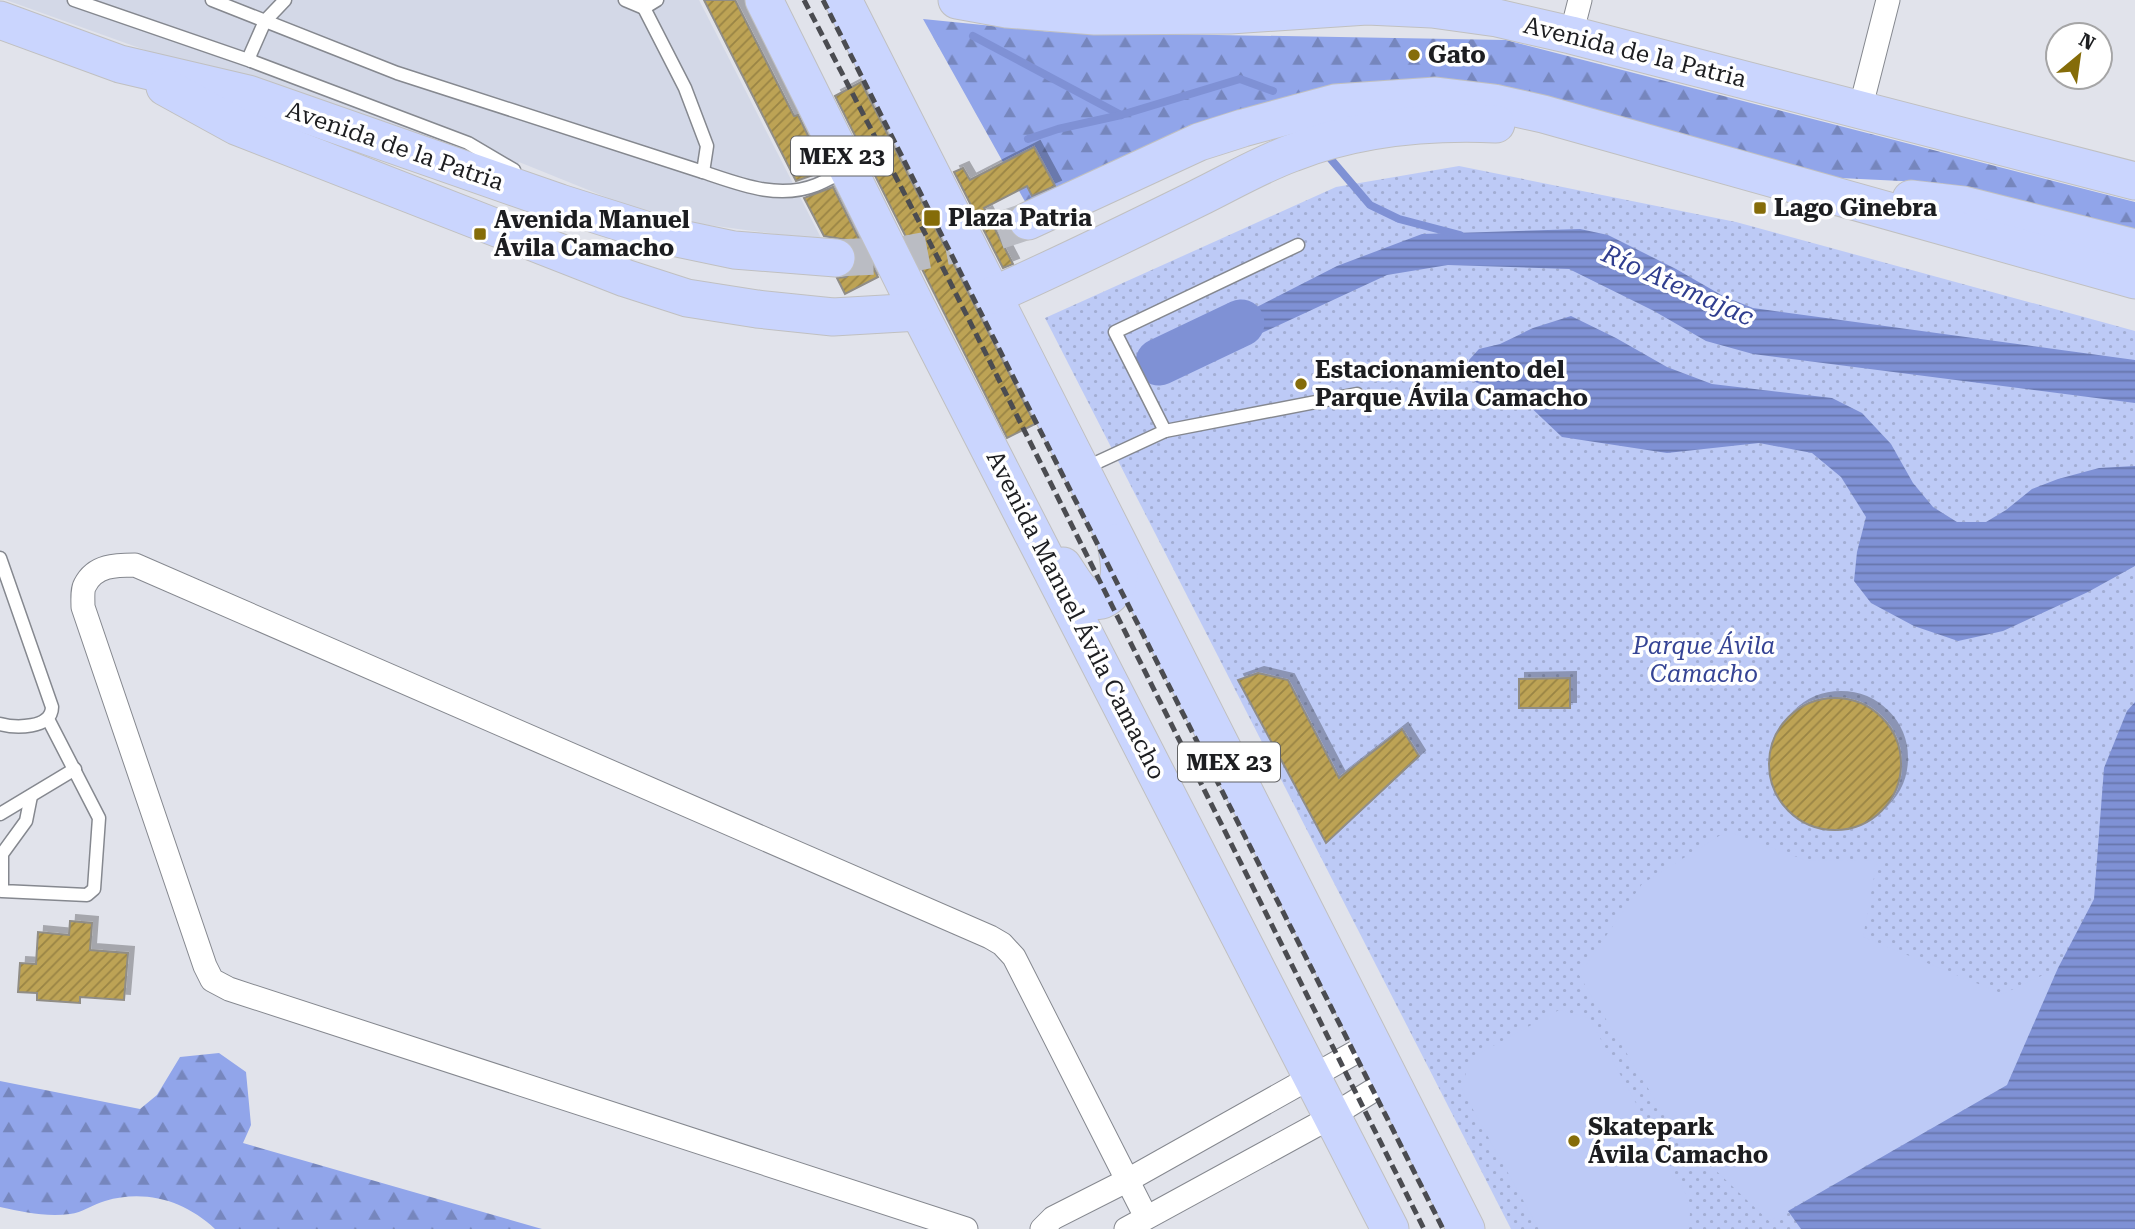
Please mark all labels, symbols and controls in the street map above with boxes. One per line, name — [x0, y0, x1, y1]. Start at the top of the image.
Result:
street label: Avenida de la Patria — [1521, 11, 1749, 93]
north arrow — [2044, 21, 2114, 91]
text: N — [2075, 28, 2099, 55]
place label: Gato — [1428, 41, 1486, 69]
marker: Gato — [1406, 47, 1422, 63]
street label: Avenida de la Patria — [282, 96, 508, 196]
road number: MEX 23 — [791, 136, 893, 176]
place label: Lago Ginebra — [1774, 194, 1937, 222]
marker: Lago Ginebra — [1752, 200, 1768, 216]
place label: Plaza Patria — [948, 204, 1092, 232]
place label: Avenida Manuel Ávila Camacho — [494, 206, 690, 262]
marker: Plaza Patria — [922, 208, 942, 228]
marker: Avenida Manuel Ávila Camacho — [472, 226, 488, 242]
water label: Río Atemajac — [1597, 238, 1759, 332]
place label: Estacionamiento del Parque Ávila Camacho — [1315, 356, 1588, 412]
marker: Estacionamiento del Parque Ávila Camacho — [1293, 376, 1309, 392]
street label: Avenida Manuel Ávila Camacho — [981, 446, 1172, 784]
park label: Parque Ávila Camacho — [1632, 631, 1775, 688]
road number: MEX 23 — [1178, 742, 1280, 782]
place label: Skatepark Ávila Camacho — [1588, 1113, 1768, 1169]
marker: Skatepark Ávila Camacho — [1566, 1133, 1582, 1149]

